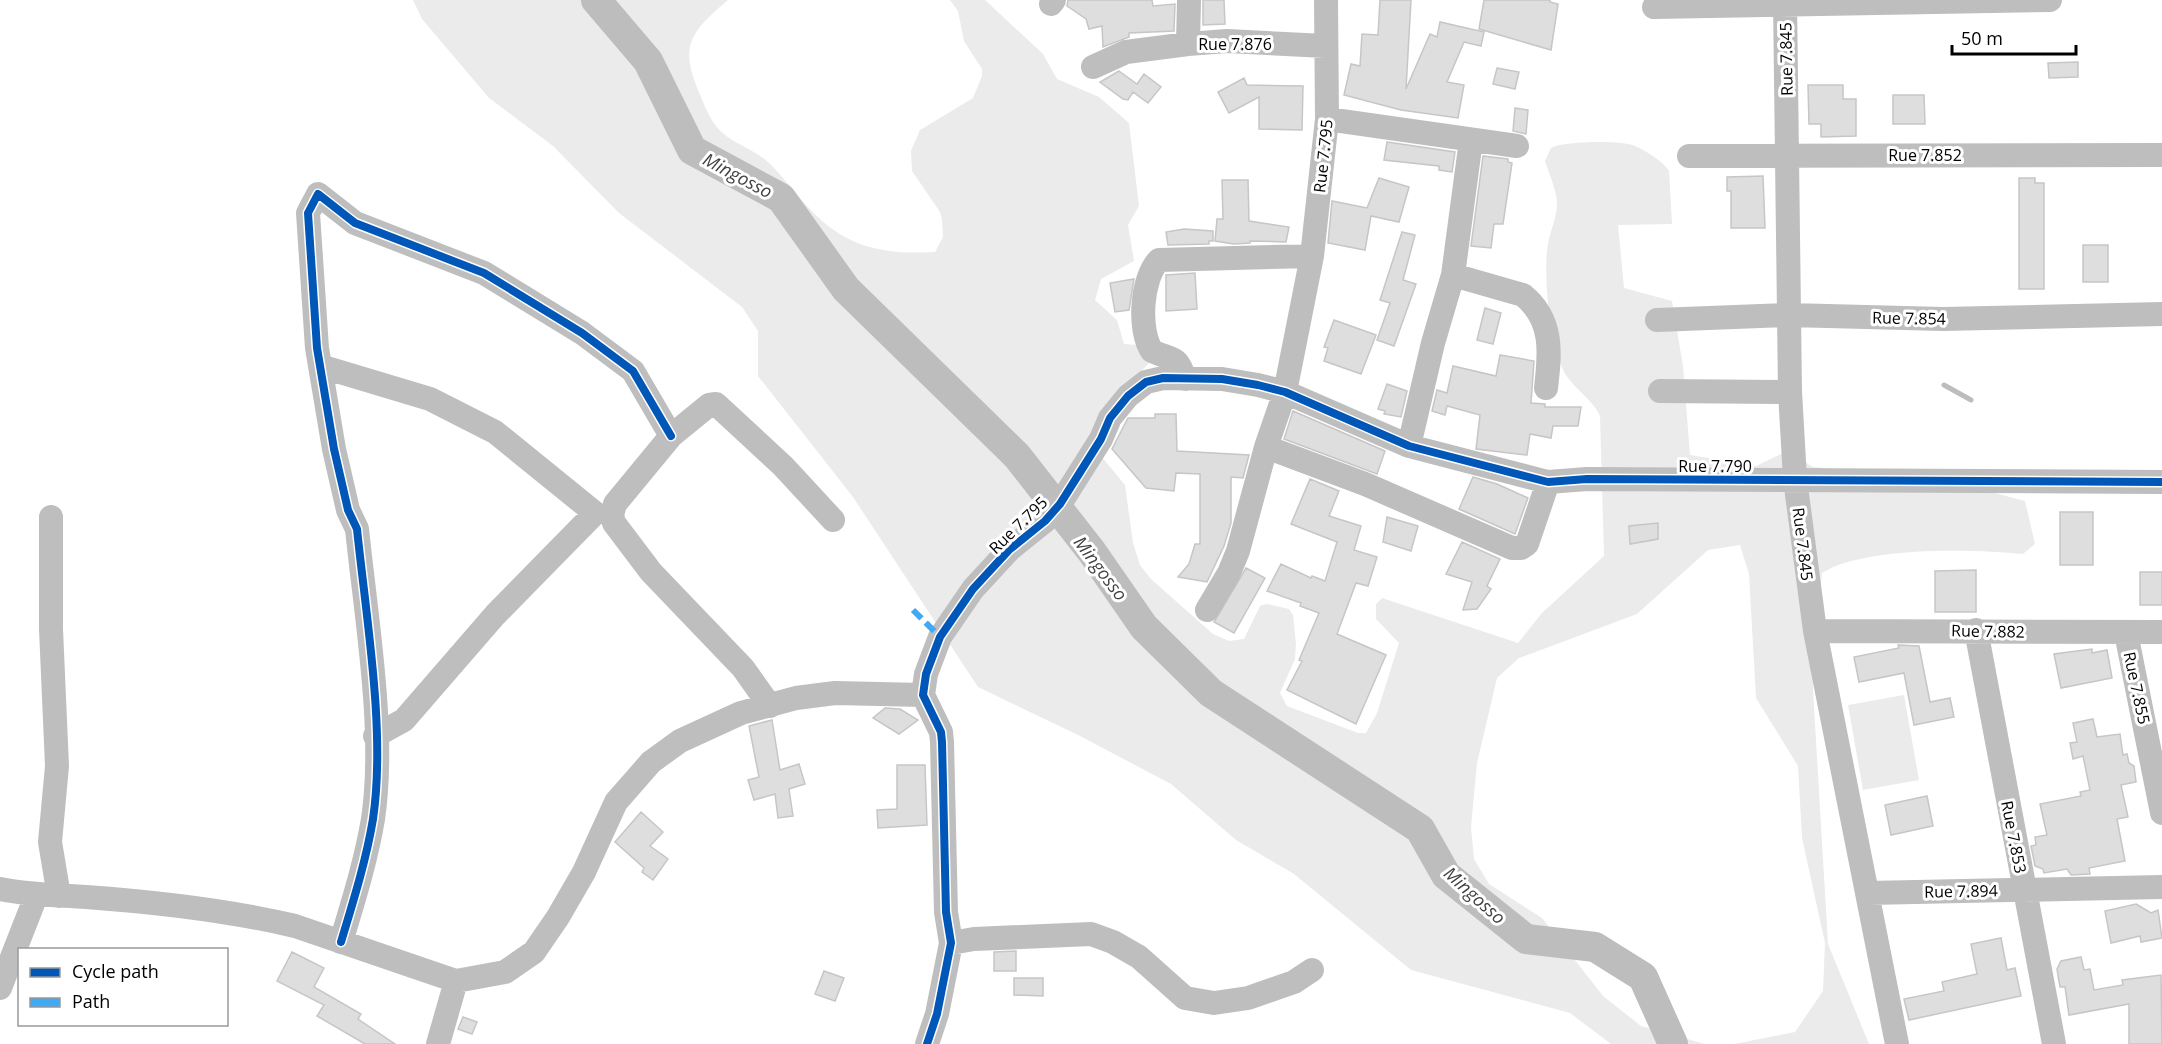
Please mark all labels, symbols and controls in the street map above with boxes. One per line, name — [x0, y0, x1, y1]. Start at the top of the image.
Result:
scale bar — [1952, 18, 2076, 56]
street label: Rue 7.845 — [1774, 22, 1798, 96]
text: 50 m — [1961, 26, 2003, 50]
street label: Rue 7.876 — [1198, 33, 1272, 55]
street label: Rue 7.795 — [1308, 118, 1338, 194]
street label: Rue 7.852 — [1888, 144, 1962, 166]
water label: Mingosso — [699, 147, 777, 203]
street label: Rue 7.854 — [1872, 306, 1946, 330]
street label: Rue 7.790 — [1678, 455, 1752, 477]
street label: Rue 7.795 — [984, 492, 1052, 558]
street label: Rue 7.845 — [1788, 506, 1818, 582]
water label: Mingosso — [1069, 531, 1133, 605]
street label: Rue 7.882 — [1951, 619, 2025, 643]
street label: Rue 7.855 — [2119, 650, 2155, 726]
street label: Rue 7.853 — [1996, 799, 2032, 875]
water label: Mingosso — [1439, 861, 1511, 929]
street label: Rue 7.894 — [1924, 879, 1998, 903]
legend — [18, 948, 228, 1026]
text: Cycle path — [72, 959, 159, 983]
text: Path — [72, 989, 110, 1013]

